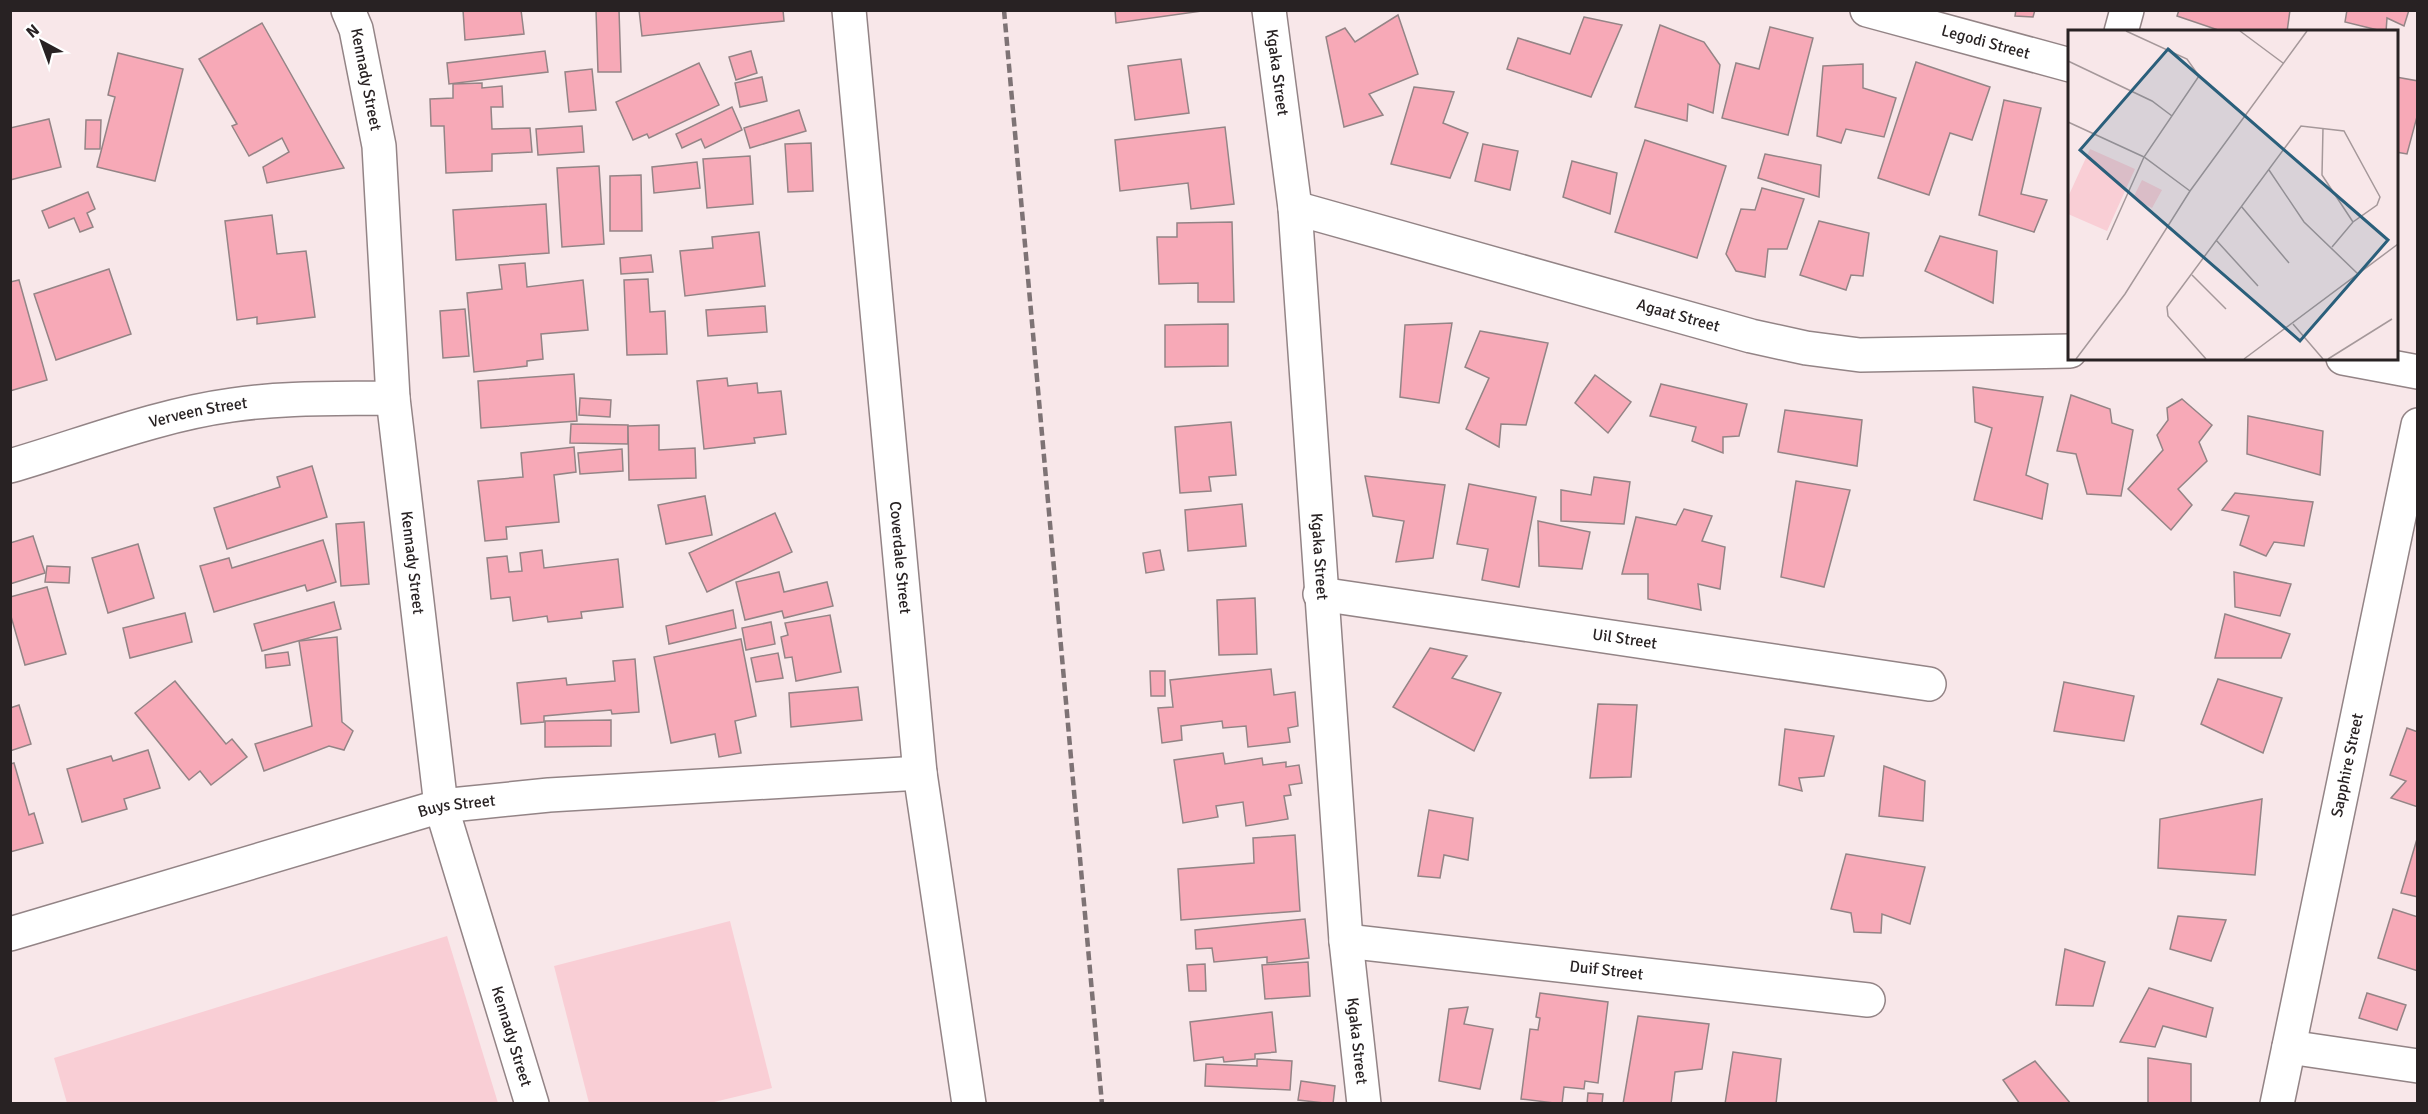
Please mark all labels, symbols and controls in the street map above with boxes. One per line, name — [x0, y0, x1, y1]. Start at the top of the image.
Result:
north arrow — [12, 12, 72, 72]
text: N — [22, 20, 44, 43]
street label: Legodi Street — [1939, 21, 2033, 64]
street label: Kennady Street — [346, 26, 386, 133]
street label: Kgaka Street — [1262, 28, 1293, 117]
inset map — [2068, 30, 2398, 360]
street label: Agaat Street — [1635, 294, 1722, 337]
street label: Verveen Street — [147, 393, 249, 432]
street label: Coverdale Street — [885, 500, 915, 615]
street label: Kennady Street — [396, 510, 428, 616]
street label: Kgaka Street — [1306, 512, 1332, 601]
street label: Uil Street — [1591, 624, 1659, 654]
street label: Sapphire Street — [2327, 711, 2368, 819]
street label: Buys Street — [415, 790, 497, 822]
street label: Duif Street — [1568, 956, 1645, 985]
street label: Kennady Street — [487, 984, 536, 1089]
street label: Kgaka Street — [1342, 996, 1372, 1086]

